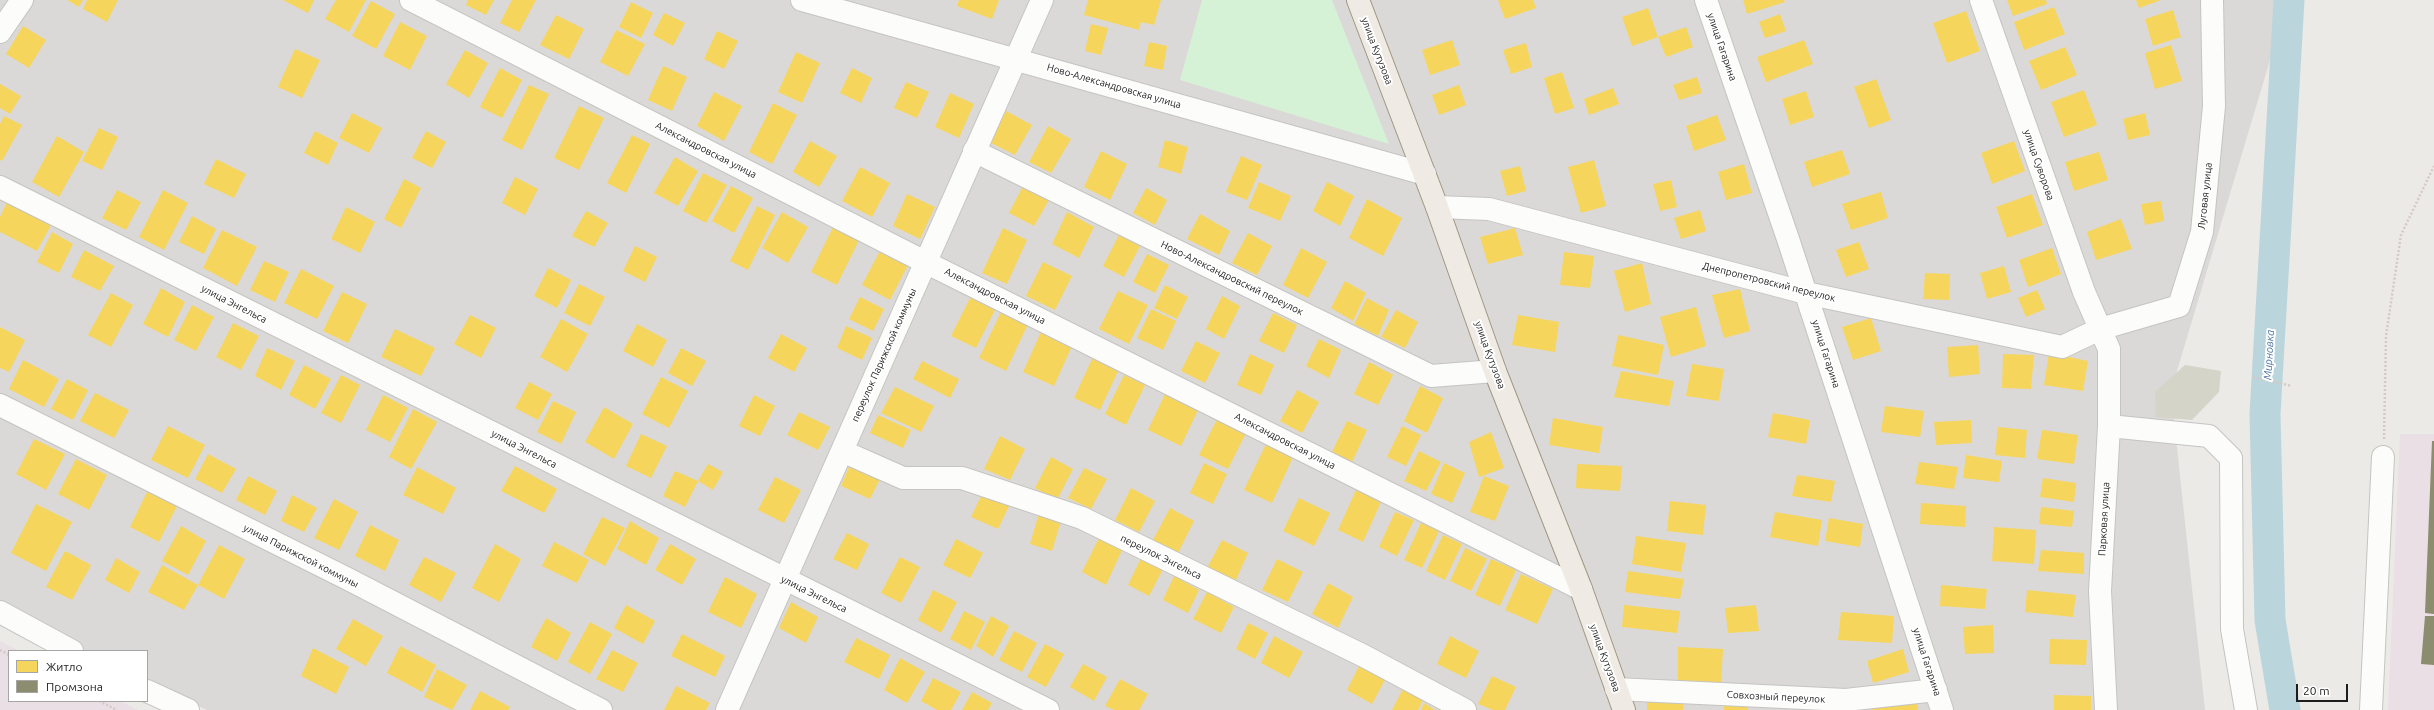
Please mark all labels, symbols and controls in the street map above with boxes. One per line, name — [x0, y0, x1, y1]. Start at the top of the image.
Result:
street label: улица Гагарина — [1705, 12, 1739, 82]
street label: улица Кутузова — [1359, 16, 1395, 86]
street label: Ново-Александровская улица — [1046, 61, 1182, 111]
street label: Александровская улица — [653, 119, 759, 181]
street label: улица Суворова — [2021, 128, 2057, 202]
street label: Луговая улица — [2196, 162, 2214, 230]
street label: Ново-Александровский переулок — [1159, 238, 1305, 318]
street label: Днепропетровский переулок — [1701, 260, 1837, 304]
street label: Александровская улица — [942, 265, 1048, 327]
street label: улица Энгельса — [199, 282, 269, 326]
street label: переулок Парижской коммуны — [849, 287, 919, 423]
street label: улица Гагарина — [1809, 318, 1843, 390]
street label: улица Кутузова — [1472, 319, 1508, 391]
water label: Мирновка — [2261, 330, 2277, 380]
street label: Александровская улица — [1232, 410, 1338, 472]
street label: улица Энгельса — [489, 427, 559, 471]
street label: Парковая улица — [2096, 482, 2112, 556]
street label: улица Парижской коммуны — [241, 522, 361, 590]
street label: переулок Энгельса — [1118, 532, 1204, 582]
street label: улица Энгельса — [779, 573, 849, 615]
street label: улица Кутузова — [1587, 622, 1623, 694]
street label: улица Гагарина — [1910, 626, 1944, 698]
legend — [8, 650, 148, 702]
text: Житло — [46, 660, 83, 673]
scale bar — [2298, 676, 2350, 702]
text: Промзона — [46, 680, 103, 693]
text: 20 m — [2303, 684, 2330, 697]
street label: Совхозный переулок — [1726, 688, 1826, 706]

